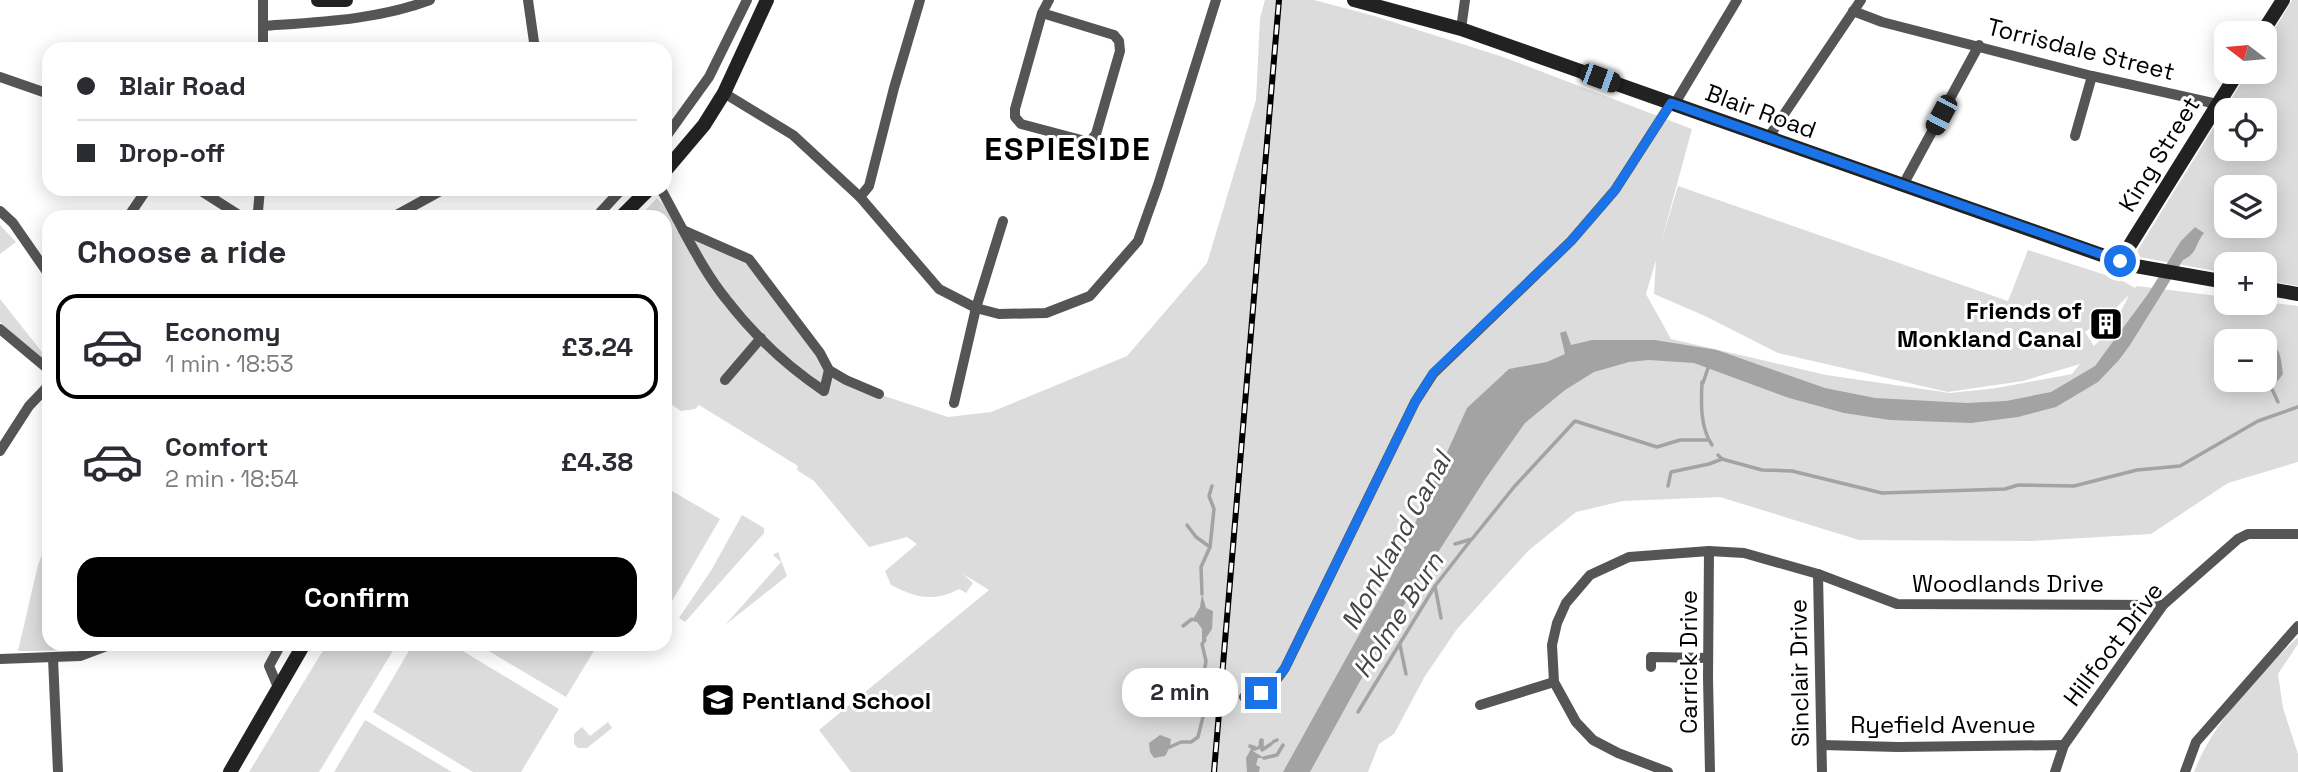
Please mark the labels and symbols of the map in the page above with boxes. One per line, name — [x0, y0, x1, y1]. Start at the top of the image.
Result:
street label: Torrisdale Street — [1984, 11, 2178, 87]
north arrow — [2214, 21, 2277, 84]
car — [1577, 61, 1624, 95]
street label: Blair Road — [1701, 77, 1821, 145]
street label: King Street — [2111, 91, 2207, 217]
car — [1922, 92, 1961, 138]
district label: ESPIESIDE — [984, 129, 1152, 169]
route start — [2104, 245, 2136, 277]
place label: Friends of Monkland Canal — [1897, 295, 2082, 354]
building icon: Friends of Monkland Canal — [2087, 305, 2125, 343]
water label: Monkland Canal — [1333, 444, 1460, 636]
water label: Holme Burn — [1345, 545, 1452, 684]
street label: Woodlands Drive — [1912, 568, 2104, 599]
street label: Hillfoot Drive — [2056, 576, 2170, 712]
street label: Carrick Drive — [1673, 590, 1704, 734]
street label: Sinclair Drive — [1782, 599, 1816, 747]
callout: 2 min — [1121, 668, 1236, 718]
route end — [1245, 677, 1277, 709]
school or university icon: Pentland School — [699, 681, 737, 719]
place label: Pentland School — [742, 685, 931, 716]
street label: Ryefield Avenue — [1850, 709, 2036, 740]

